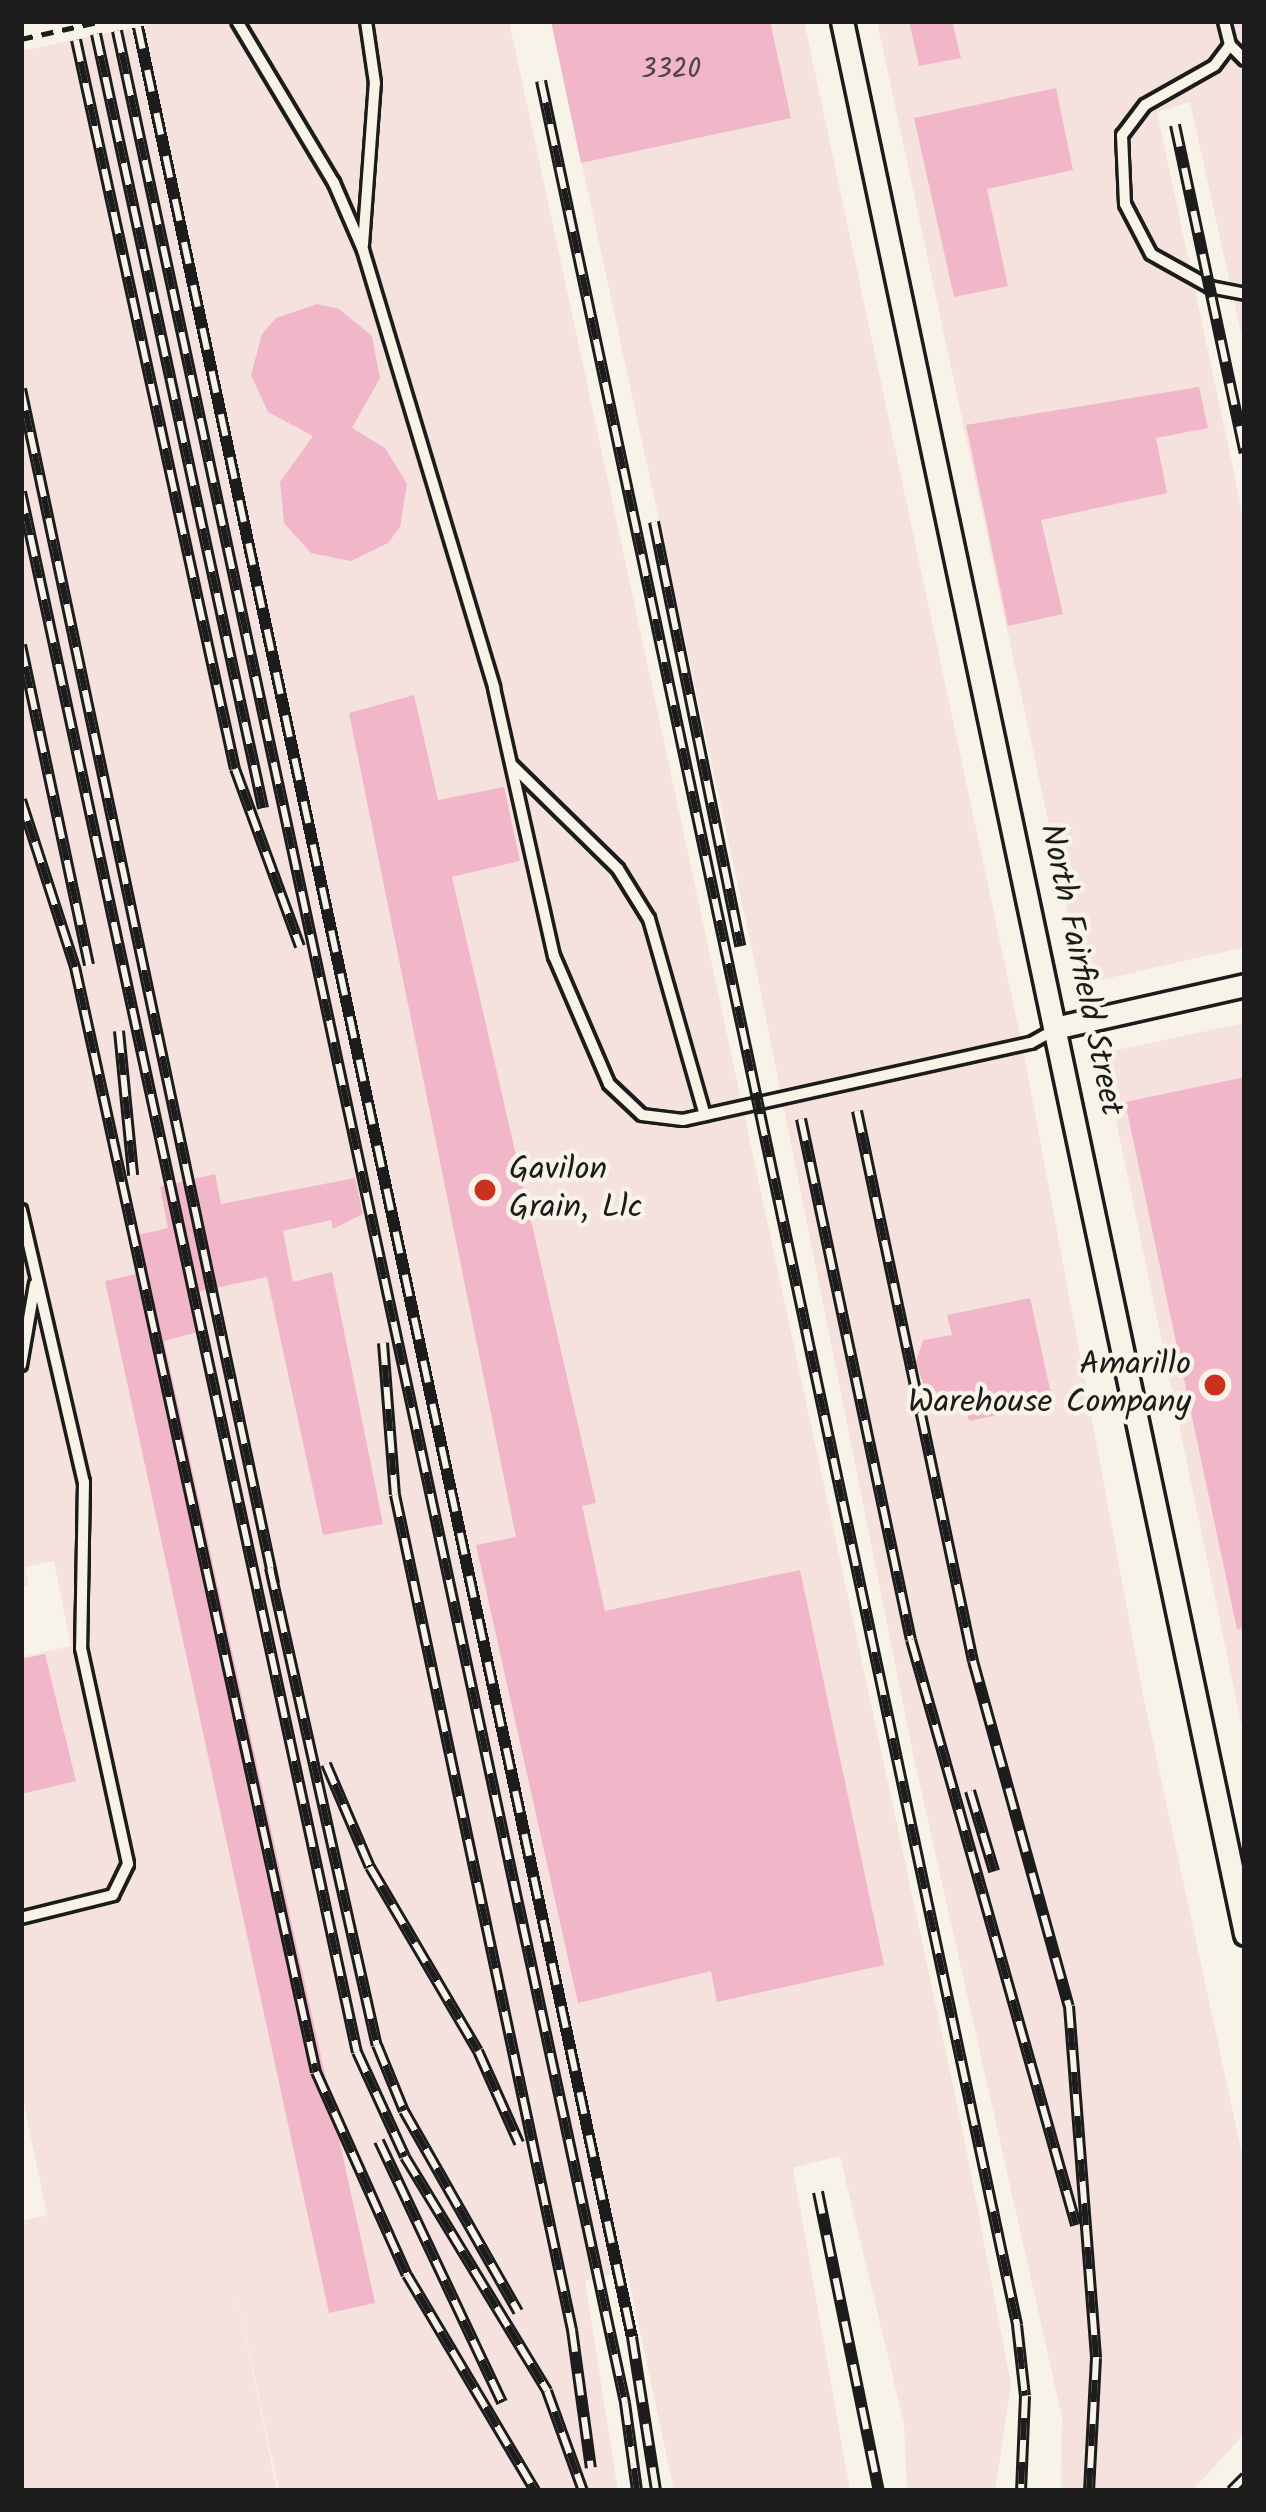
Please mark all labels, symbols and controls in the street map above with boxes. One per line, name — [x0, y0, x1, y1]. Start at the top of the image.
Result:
house number: 3320 — [641, 54, 701, 86]
street label: North Fairfield Street — [1030, 821, 1130, 1119]
place label: Gavilon Grain, Llc — [509, 1151, 643, 1229]
marker: Gavilon Grain, Llc — [472, 1177, 498, 1203]
place label: Amarillo Warehouse Company — [908, 1346, 1191, 1424]
marker: Amarillo Warehouse Company — [1202, 1372, 1228, 1398]

